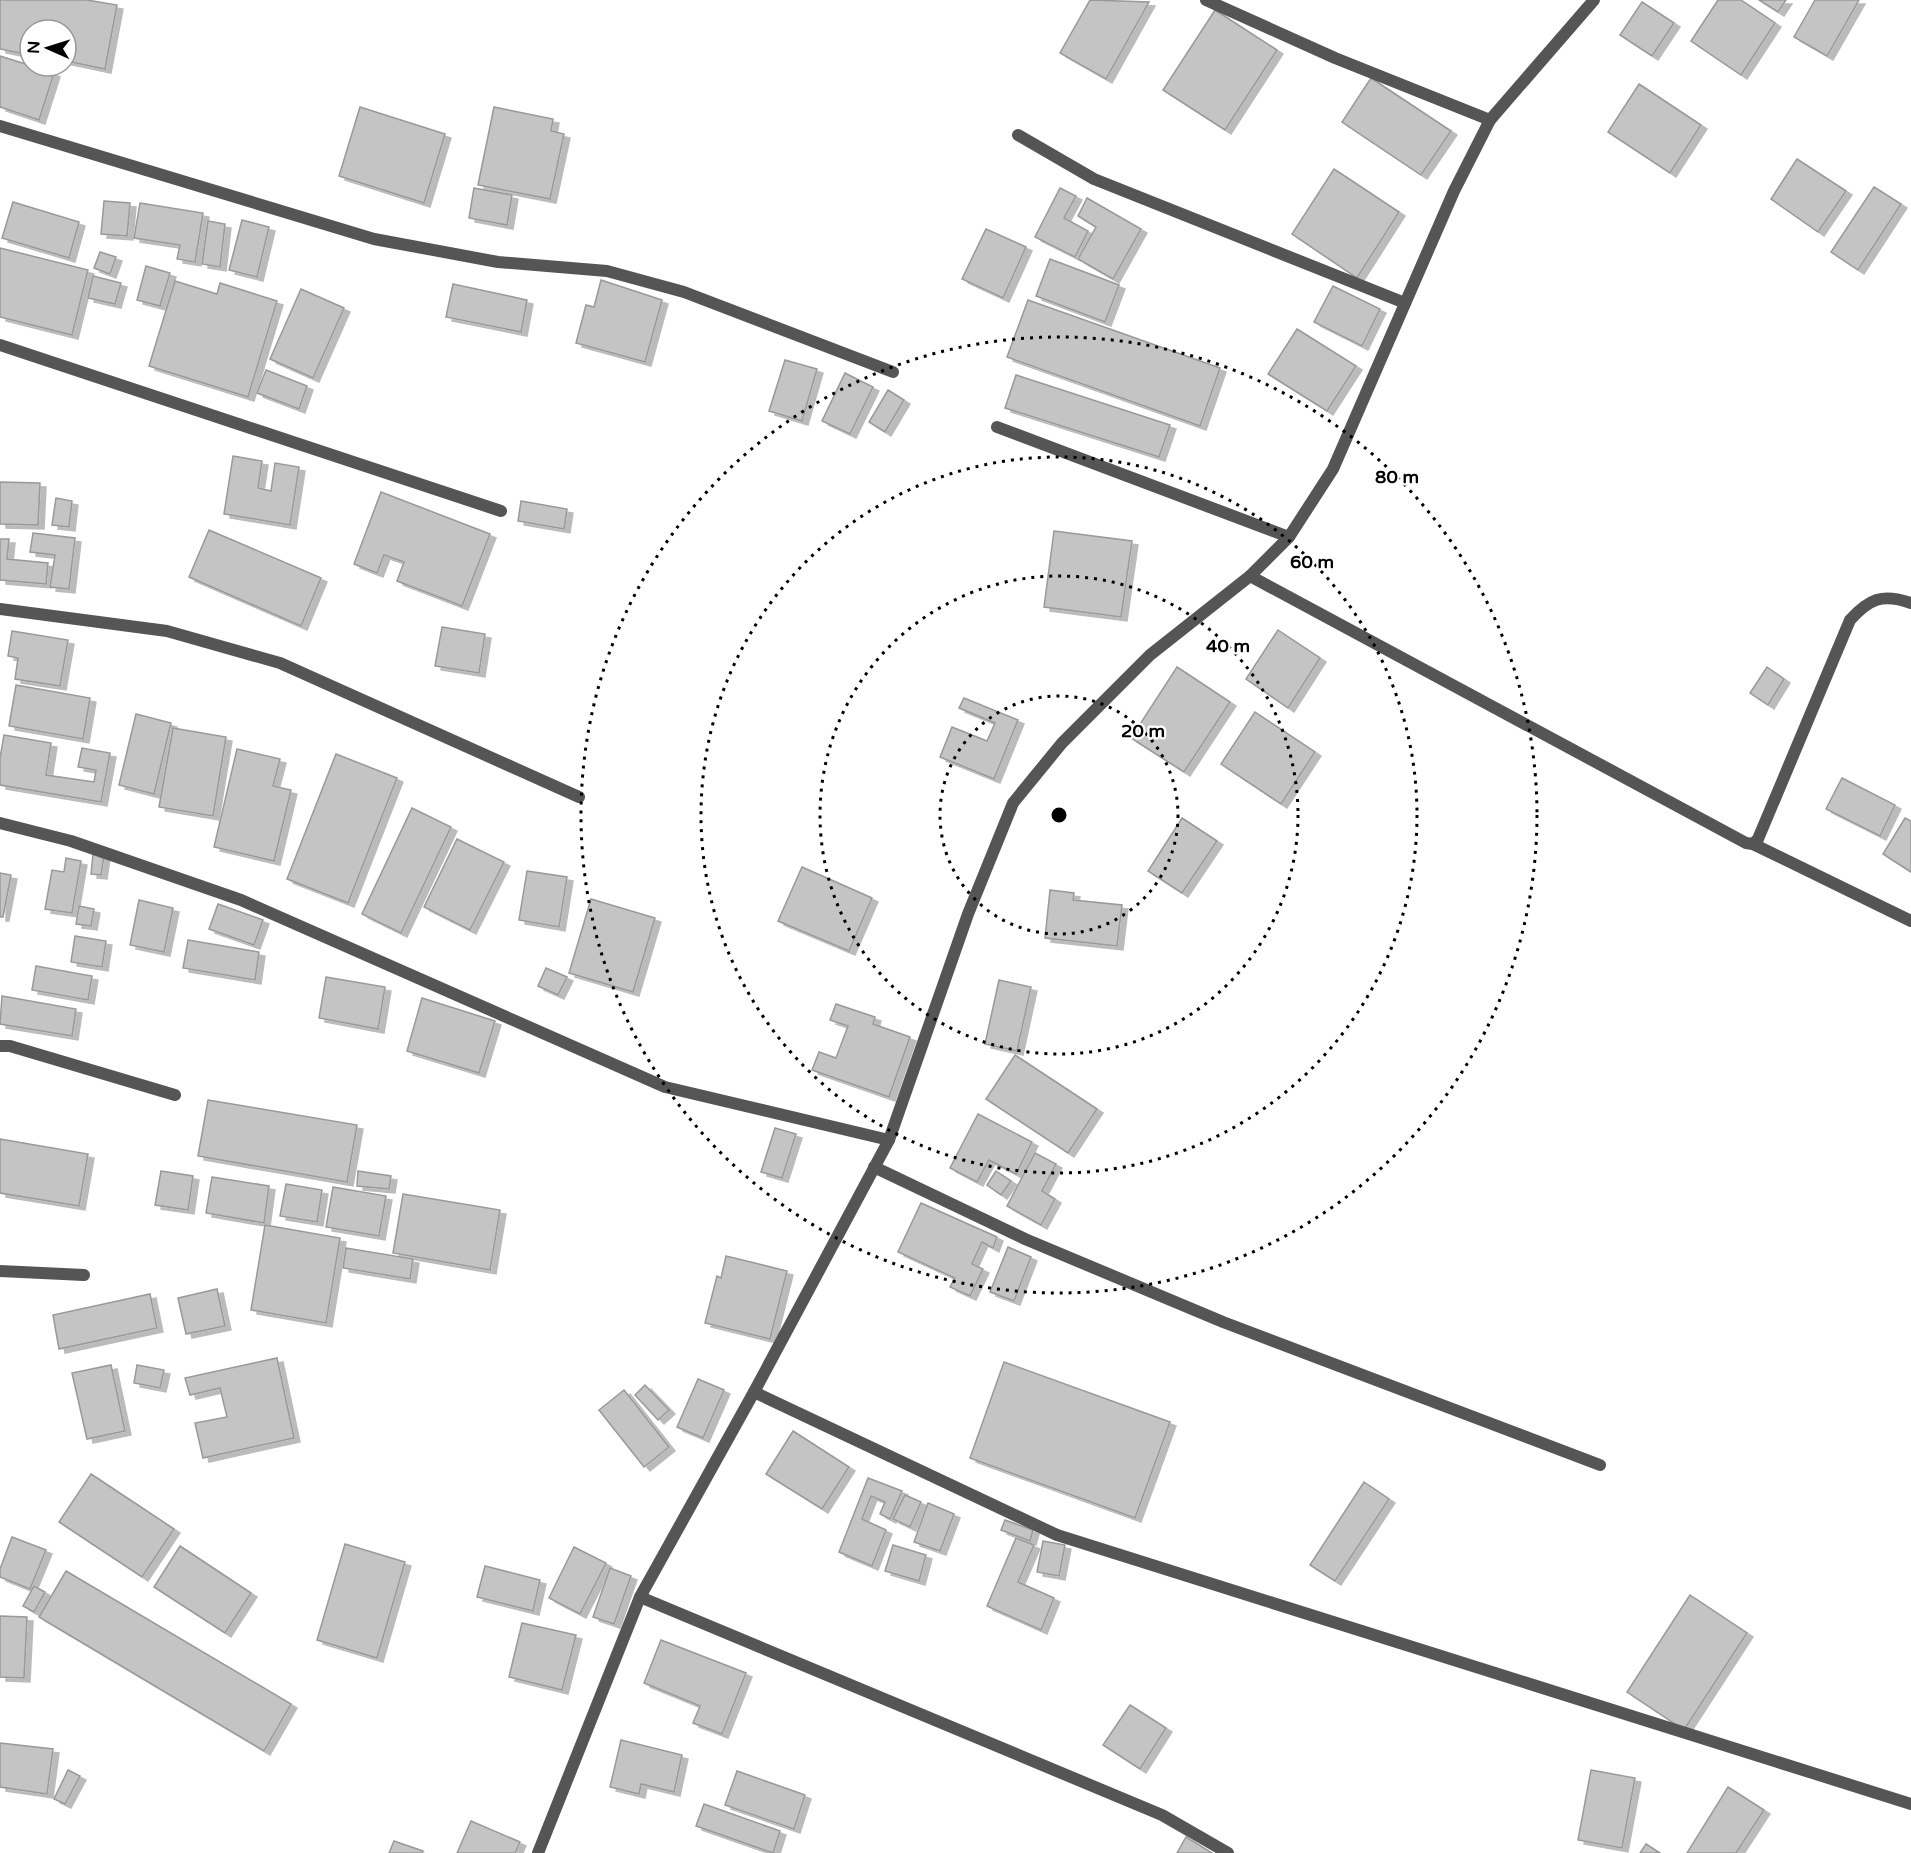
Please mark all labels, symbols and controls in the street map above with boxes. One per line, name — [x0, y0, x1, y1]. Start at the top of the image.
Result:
north arrow — [18, 18, 78, 78]
text: N — [24, 40, 44, 54]
text: 80 m — [1375, 466, 1419, 488]
text: 60 m — [1290, 551, 1334, 573]
text: 40 m — [1206, 635, 1250, 657]
text: 20 m — [1121, 720, 1165, 742]
centre of rings — [1049, 805, 1069, 825]

